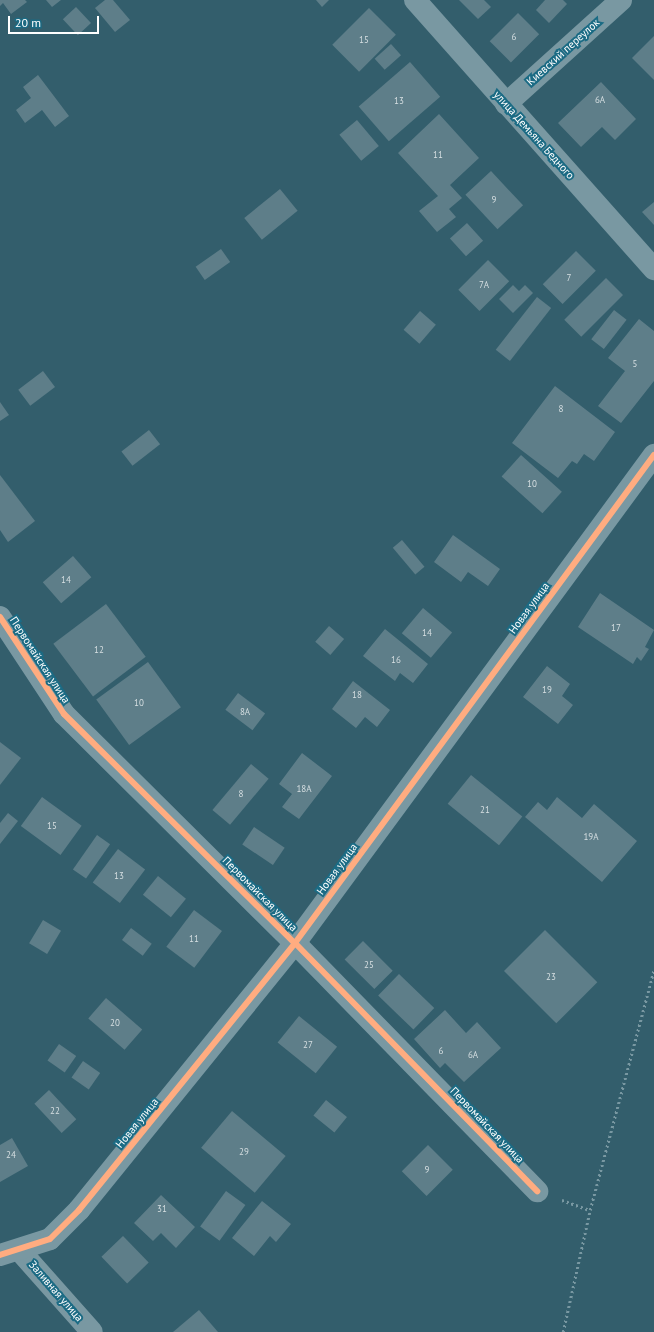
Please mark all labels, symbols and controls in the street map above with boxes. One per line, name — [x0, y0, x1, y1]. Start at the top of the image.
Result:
scale bar — [10, 8, 101, 34]
text: 20 m — [15, 15, 41, 30]
street label: Киевский переулок — [524, 16, 602, 88]
house number: 6 — [512, 32, 516, 42]
house number: 15 — [359, 35, 369, 45]
street label: улица Демьяна Бедного — [491, 88, 577, 182]
house number: 6А — [595, 95, 605, 105]
house number: 13 — [394, 96, 404, 106]
house number: 11 — [433, 150, 443, 160]
house number: 9 — [492, 195, 496, 205]
house number: 7 — [567, 273, 571, 283]
house number: 7А — [479, 280, 489, 290]
house number: 5 — [633, 359, 637, 369]
house number: 8 — [559, 404, 563, 414]
house number: 10 — [527, 479, 537, 489]
house number: 14 — [61, 575, 71, 585]
street label: Новая улица — [506, 580, 552, 636]
street label: Первомайская улица — [7, 614, 73, 706]
house number: 17 — [611, 623, 621, 633]
house number: 14 — [422, 628, 432, 638]
house number: 12 — [94, 645, 104, 655]
house number: 16 — [391, 655, 401, 665]
house number: 19 — [542, 685, 552, 695]
house number: 18 — [352, 690, 362, 700]
house number: 10 — [134, 698, 144, 708]
house number: 8А — [240, 707, 250, 717]
house number: 18А — [296, 784, 312, 794]
house number: 8 — [239, 789, 243, 799]
house number: 21 — [480, 805, 490, 815]
house number: 15 — [47, 821, 57, 831]
house number: 19А — [583, 832, 599, 842]
street label: Новая улица — [314, 841, 360, 897]
street label: Первомайская улица — [220, 854, 300, 934]
house number: 13 — [114, 871, 124, 881]
house number: 11 — [189, 934, 199, 944]
house number: 25 — [364, 960, 374, 970]
house number: 23 — [546, 972, 556, 982]
house number: 20 — [110, 1018, 120, 1028]
house number: 27 — [303, 1040, 313, 1050]
house number: 6 — [439, 1046, 443, 1056]
house number: 6А — [468, 1050, 478, 1060]
street label: Первомайская улица — [447, 1084, 527, 1166]
street label: Новая улица — [113, 1095, 161, 1151]
house number: 22 — [50, 1106, 60, 1116]
house number: 29 — [239, 1147, 249, 1157]
house number: 24 — [6, 1150, 16, 1160]
house number: 9 — [425, 1165, 429, 1175]
house number: 31 — [157, 1204, 167, 1214]
street label: Заливная улица — [26, 1258, 86, 1324]

